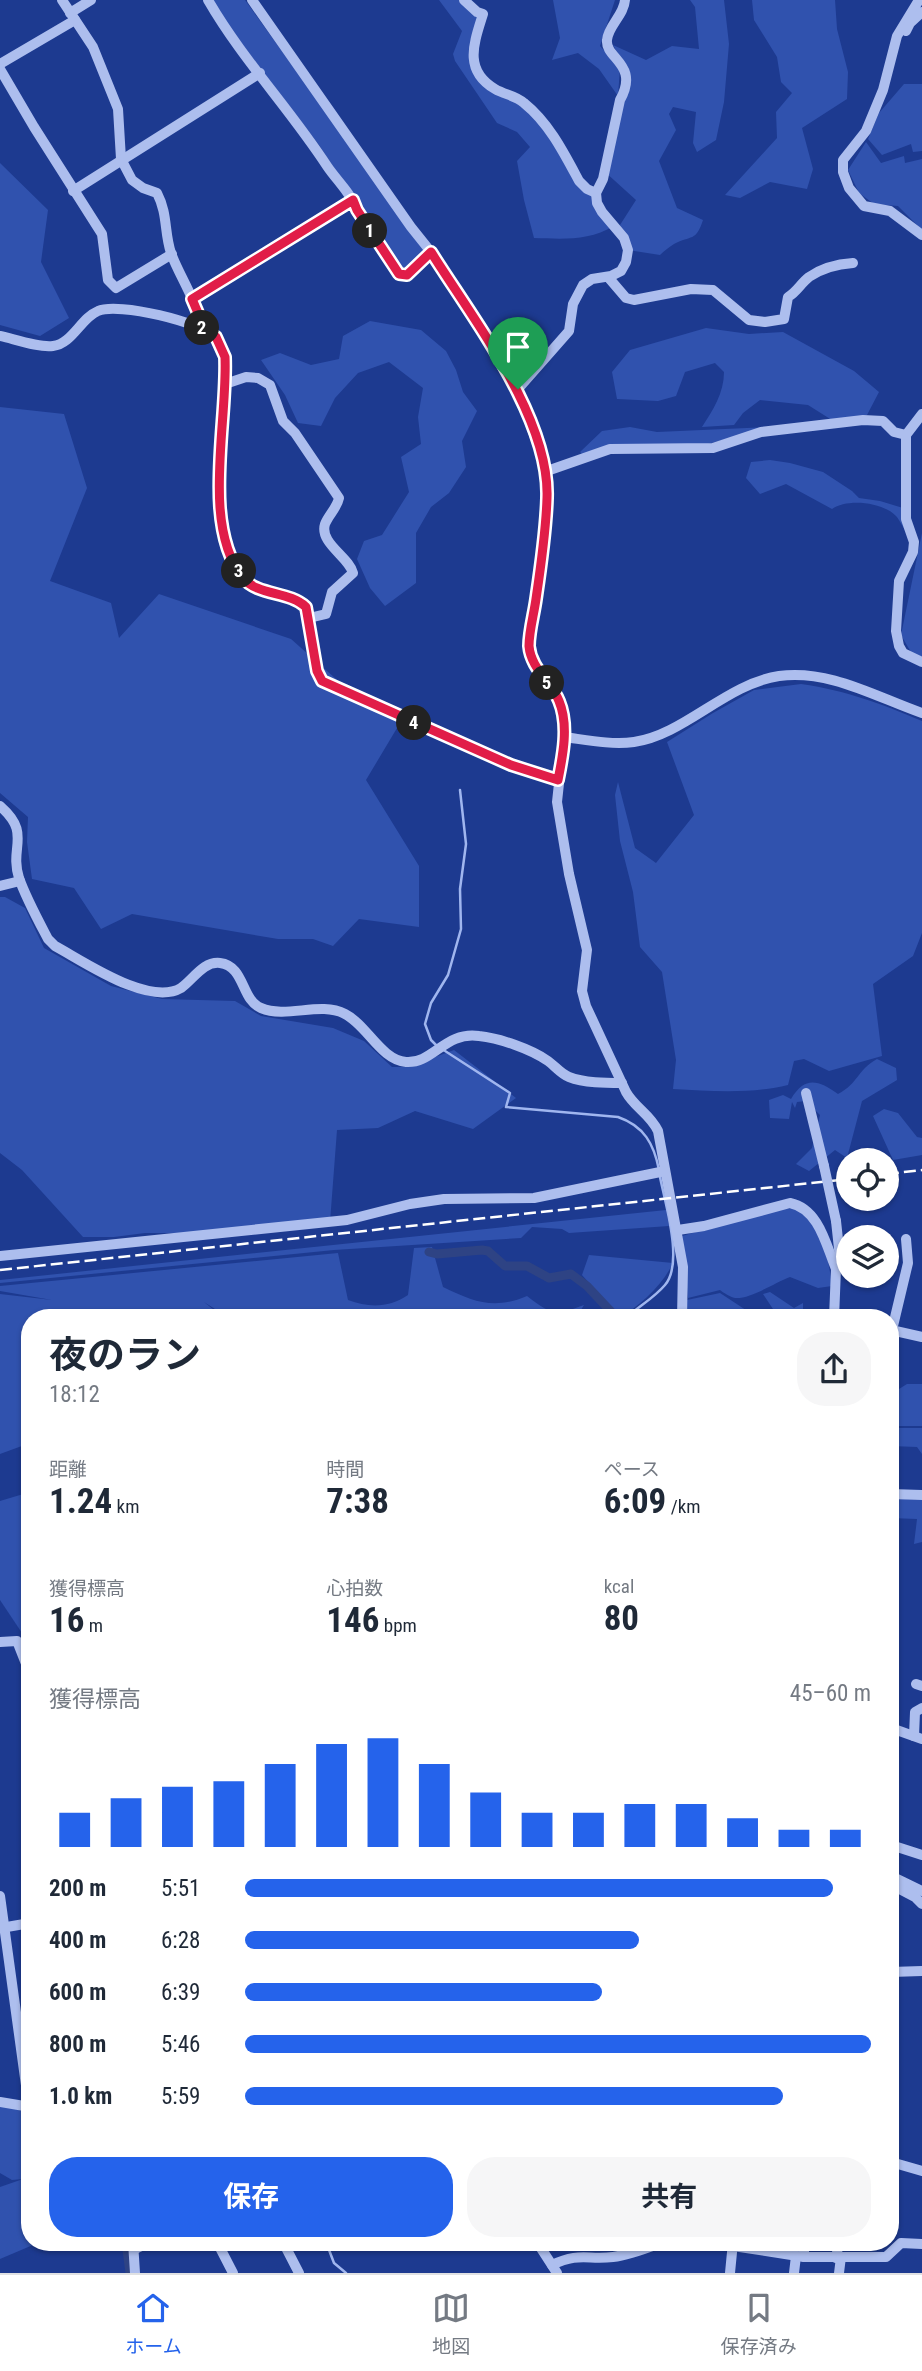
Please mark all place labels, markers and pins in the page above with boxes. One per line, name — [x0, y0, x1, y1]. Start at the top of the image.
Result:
pin: 1 — [352, 214, 388, 248]
pin: 2 — [184, 310, 220, 346]
pin — [488, 317, 548, 389]
pin: 3 — [222, 554, 256, 588]
pin: 5 — [530, 666, 564, 700]
pin: 4 — [396, 706, 432, 740]

